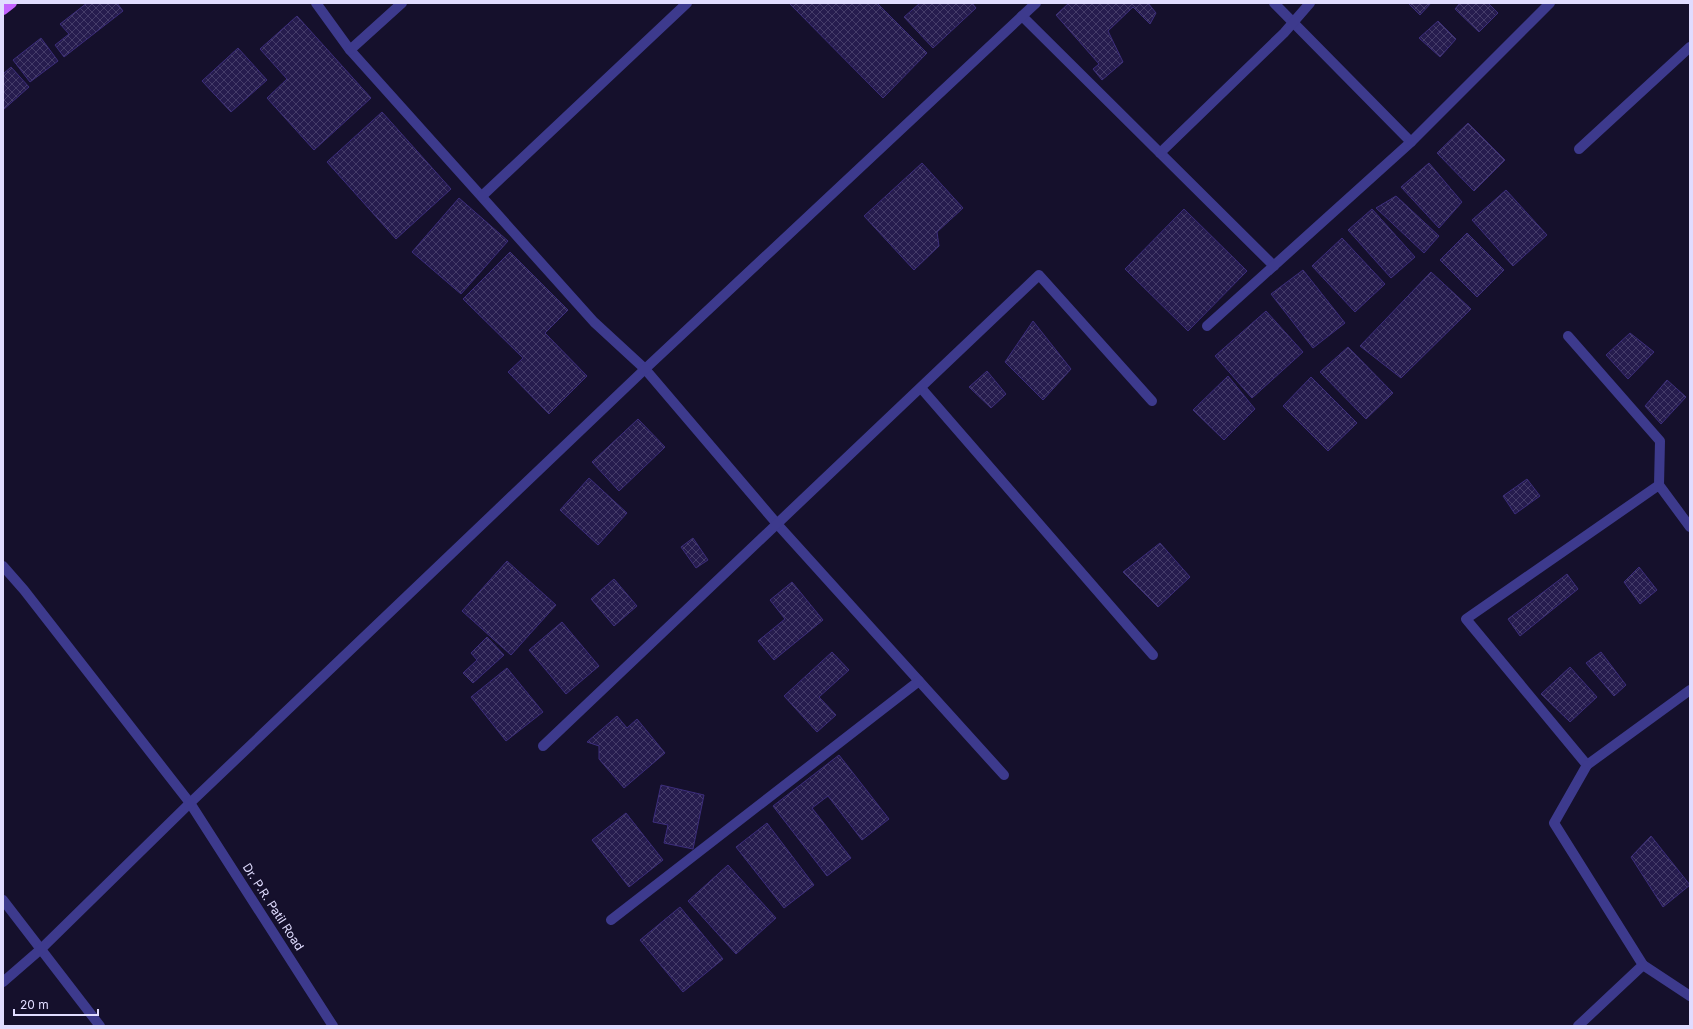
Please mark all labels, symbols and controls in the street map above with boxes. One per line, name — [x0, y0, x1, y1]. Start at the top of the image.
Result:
street label: Dr. P.R. Patil Road — [240, 860, 307, 953]
scale bar — [14, 991, 98, 1017]
text: 20 m — [20, 997, 49, 1012]

